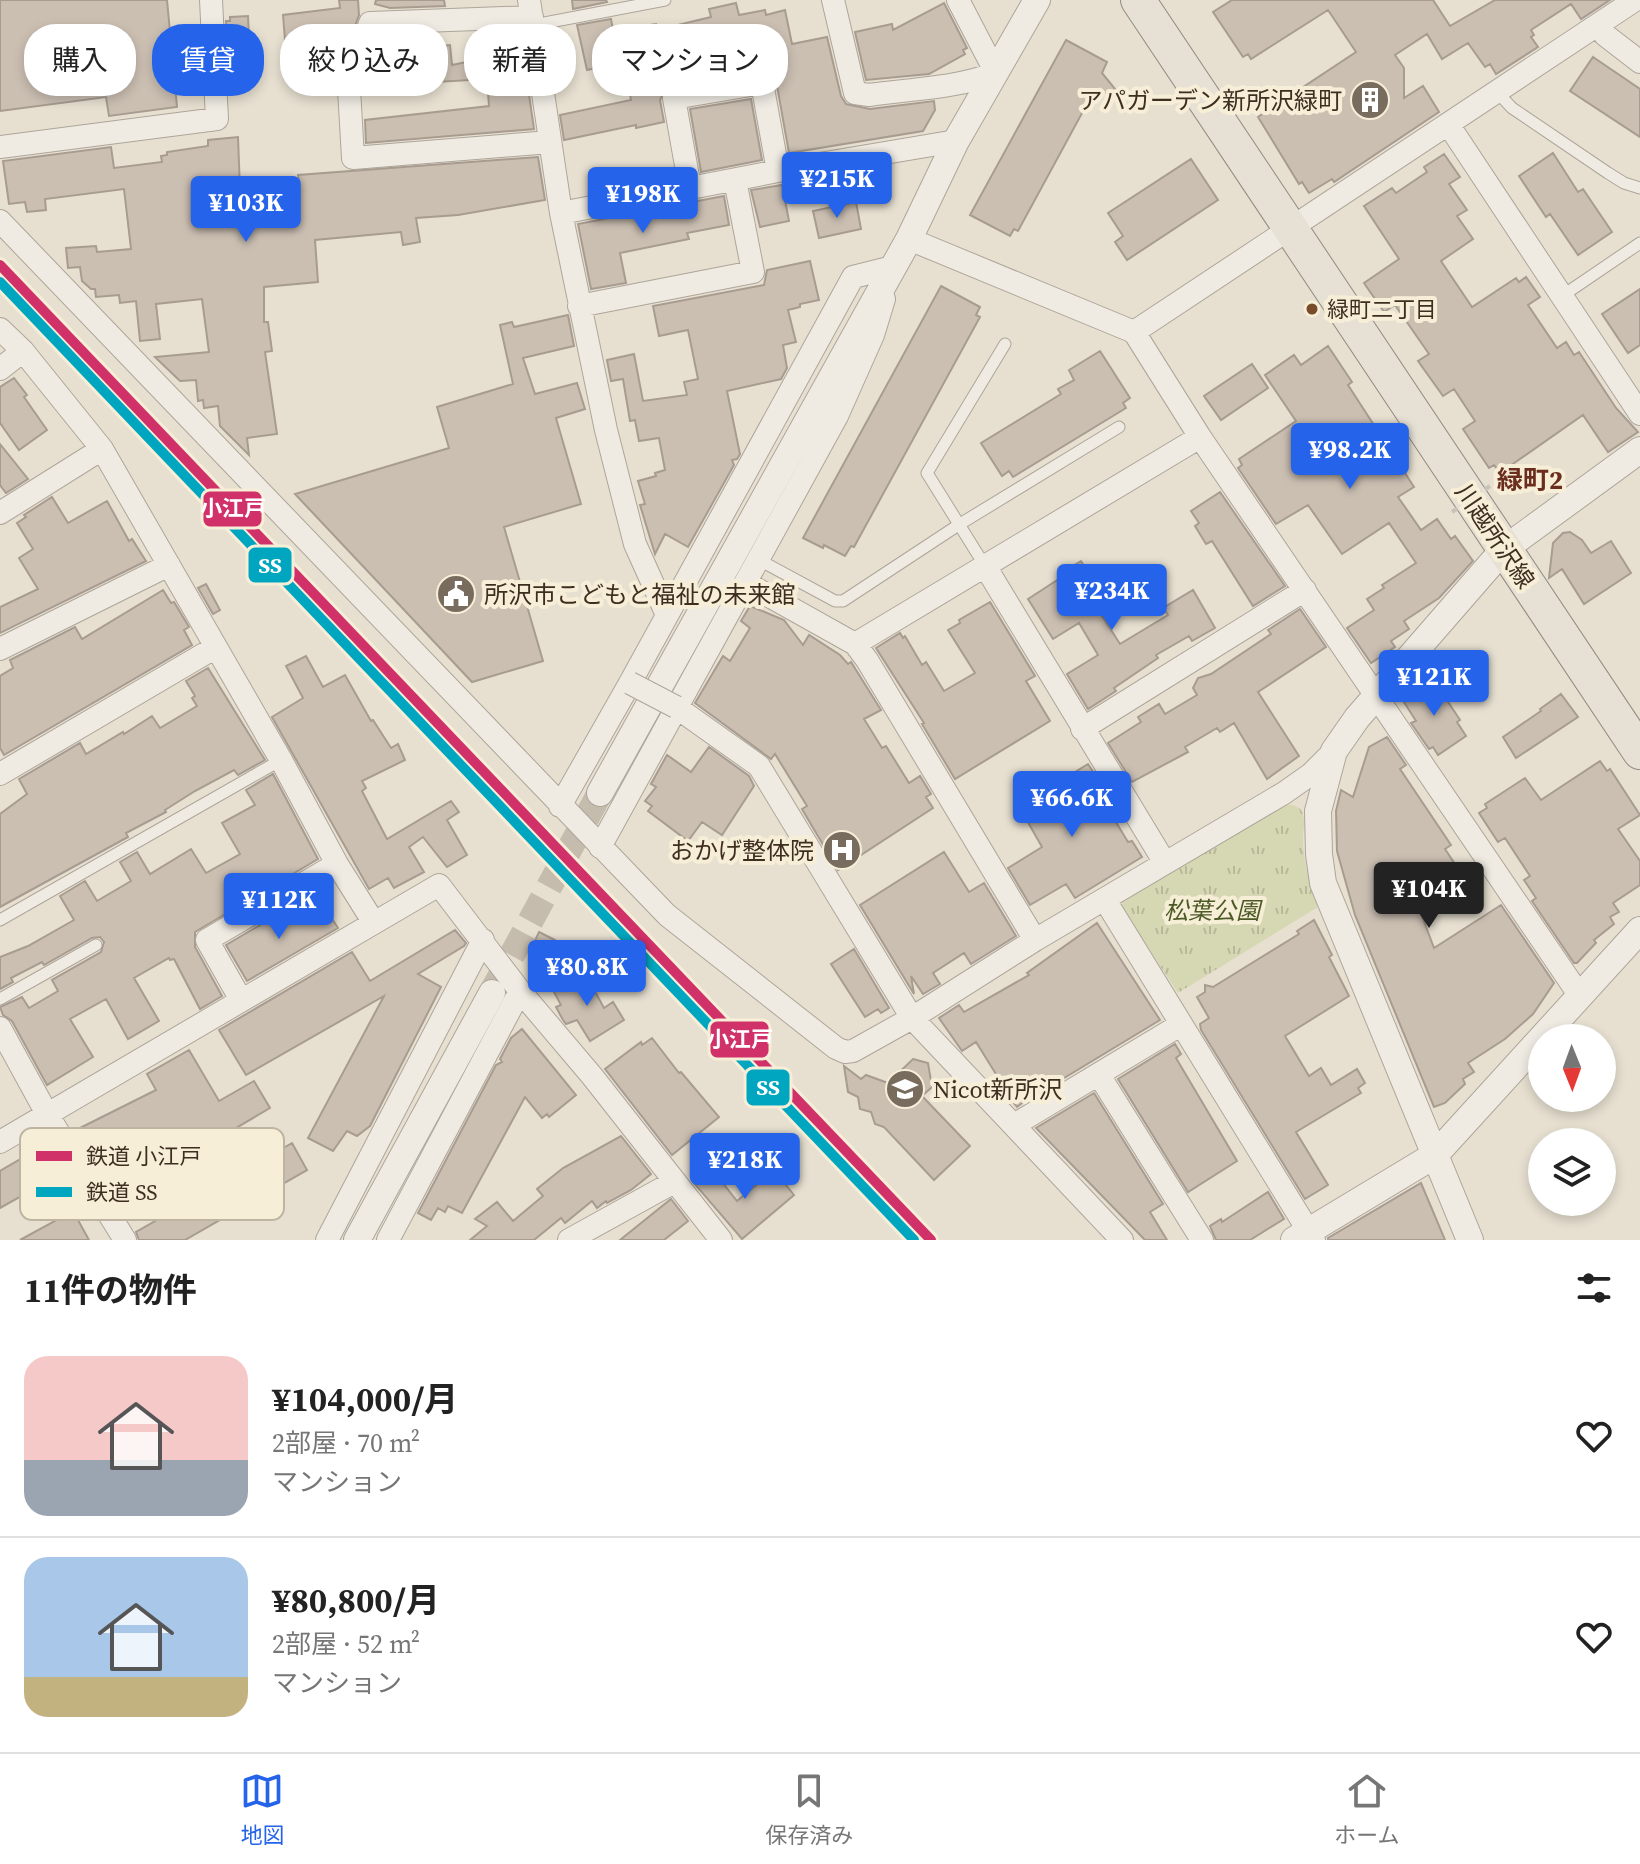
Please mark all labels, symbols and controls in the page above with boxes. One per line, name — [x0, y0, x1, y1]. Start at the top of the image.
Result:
chip: 購入 — [24, 24, 136, 96]
chip: 賃貸 — [152, 24, 264, 96]
chip: 絞り込み — [280, 24, 448, 96]
chip: 新着 — [464, 24, 576, 96]
chip: マンション — [592, 24, 788, 96]
building icon: アパガーデン新所沢緑町 — [1349, 79, 1391, 121]
place label: アパガーデン新所沢緑町 — [1078, 84, 1342, 117]
pin: ¥215K — [781, 152, 893, 220]
text: ¥215K — [800, 160, 874, 196]
pin: ¥198K — [587, 167, 699, 235]
text: ¥198K — [606, 175, 680, 211]
pin: ¥103K — [190, 176, 302, 244]
text: ¥103K — [209, 184, 283, 220]
place label: 緑町二丁目 — [1327, 294, 1437, 324]
marker: 緑町二丁目 — [1304, 301, 1320, 317]
pin: ¥98.2K — [1285, 423, 1415, 491]
text: ¥98.2K — [1309, 431, 1391, 467]
district label: 緑町2 — [1497, 462, 1563, 498]
street label: 川越所沢線 — [1448, 477, 1542, 595]
line badge: 小江戸 — [202, 490, 263, 528]
text: 小江戸 — [200, 493, 266, 523]
line badge: SS — [247, 546, 293, 584]
text: SS — [258, 550, 282, 580]
pin: ¥234K — [1056, 564, 1168, 632]
text: ¥234K — [1075, 572, 1149, 608]
public building icon: 所沢市こどもと福祉の未来館 — [435, 573, 477, 615]
place label: 所沢市こどもと福祉の未来館 — [484, 578, 796, 611]
pin: ¥121K — [1378, 650, 1490, 718]
text: ¥121K — [1397, 658, 1471, 694]
pin: ¥66.6K — [1007, 771, 1137, 839]
text: ¥66.6K — [1031, 779, 1113, 815]
hospital icon: おかげ整体院 — [821, 829, 863, 871]
place label: おかげ整体院 — [670, 834, 814, 867]
pin: ¥104K — [1373, 862, 1485, 930]
text: ¥104K — [1392, 870, 1466, 906]
pin: ¥112K — [223, 873, 335, 941]
text: ¥112K — [242, 881, 316, 917]
park label: 松葉公園 — [1164, 894, 1263, 927]
pin: ¥80.8K — [522, 940, 652, 1008]
text: ¥80.8K — [546, 948, 628, 984]
line badge: 小江戸 — [709, 1020, 770, 1059]
text: 小江戸 — [707, 1024, 773, 1054]
north arrow — [1528, 1024, 1616, 1112]
map controls — [1528, 1024, 1616, 1216]
line badge: SS — [745, 1068, 791, 1107]
school or university icon: Nicot新所沢 — [884, 1068, 926, 1110]
text: SS — [756, 1072, 780, 1102]
place label: Nicot新所沢 — [933, 1073, 1062, 1106]
legend — [20, 1128, 284, 1220]
button: layers — [1528, 1128, 1616, 1216]
pin: ¥218K — [689, 1133, 801, 1201]
text: 鉄道 小江戸 — [86, 1141, 201, 1171]
text: ¥218K — [708, 1141, 782, 1177]
text: 鉄道 SS — [86, 1177, 157, 1207]
icon: filters — [1572, 1266, 1616, 1310]
text: 11件の物件 — [24, 1267, 197, 1313]
text: ¥104,000/月 — [272, 1376, 458, 1422]
icon: home — [88, 1388, 184, 1484]
icon: heart — [1572, 1414, 1616, 1458]
text: 2部屋 · 70 m² — [272, 1425, 420, 1461]
text: マンション — [272, 1464, 402, 1500]
text: ¥80,800/月 — [272, 1577, 440, 1623]
icon: home — [88, 1589, 184, 1685]
icon: heart — [1572, 1615, 1616, 1659]
text: 2部屋 · 52 m² — [272, 1626, 420, 1662]
text: マンション — [272, 1665, 402, 1701]
tab: 地図 — [240, 1769, 284, 1850]
tab: 保存済み — [765, 1769, 853, 1850]
tab: ホーム — [1334, 1769, 1400, 1850]

